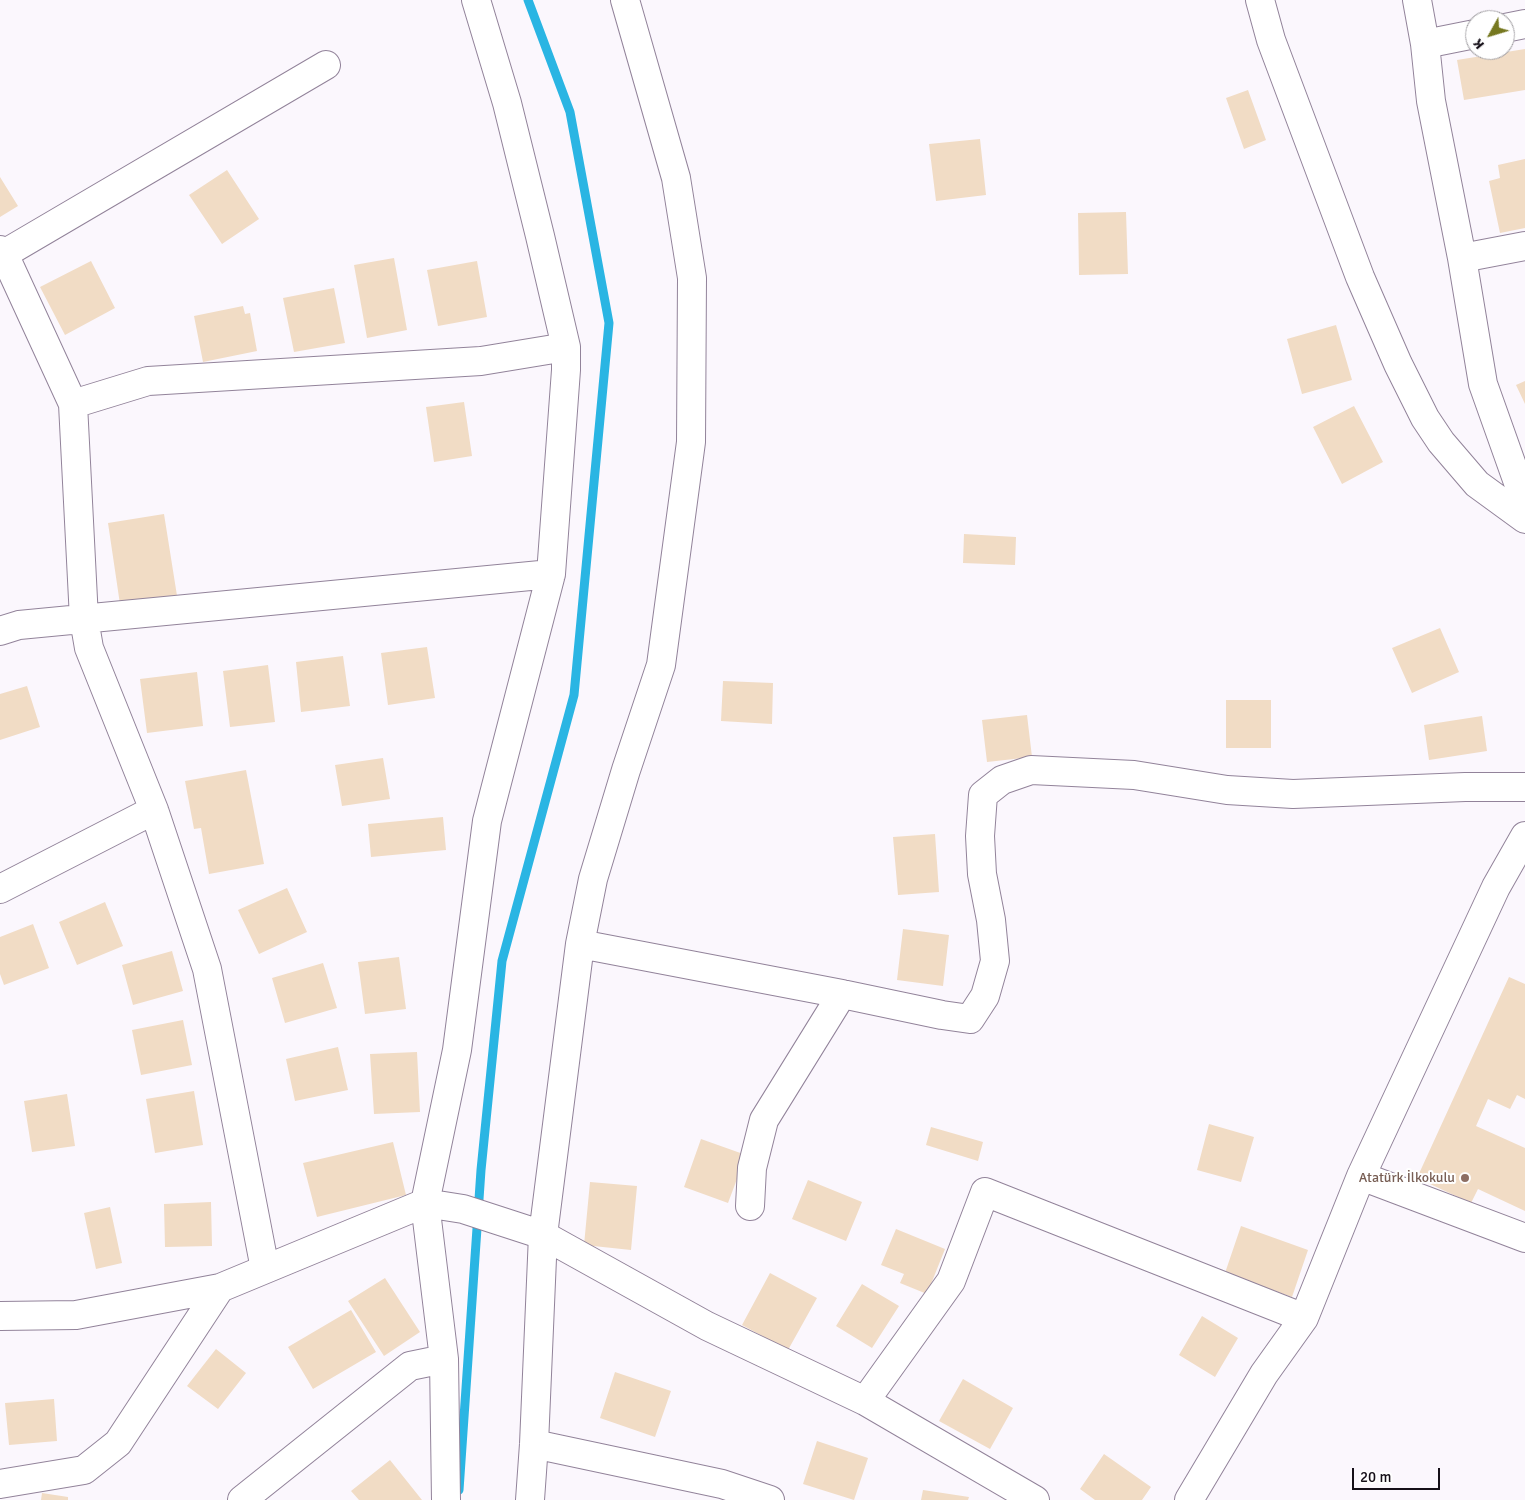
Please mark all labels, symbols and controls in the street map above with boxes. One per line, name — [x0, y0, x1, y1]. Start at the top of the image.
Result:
north arrow — [1465, 10, 1515, 60]
text: K — [1469, 35, 1488, 53]
place label: Atatürk İlkokulu — [1359, 1170, 1455, 1186]
marker: Atatürk İlkokulu — [1459, 1172, 1471, 1184]
scale bar — [1355, 1458, 1442, 1490]
text: 20 m — [1360, 1468, 1391, 1486]

